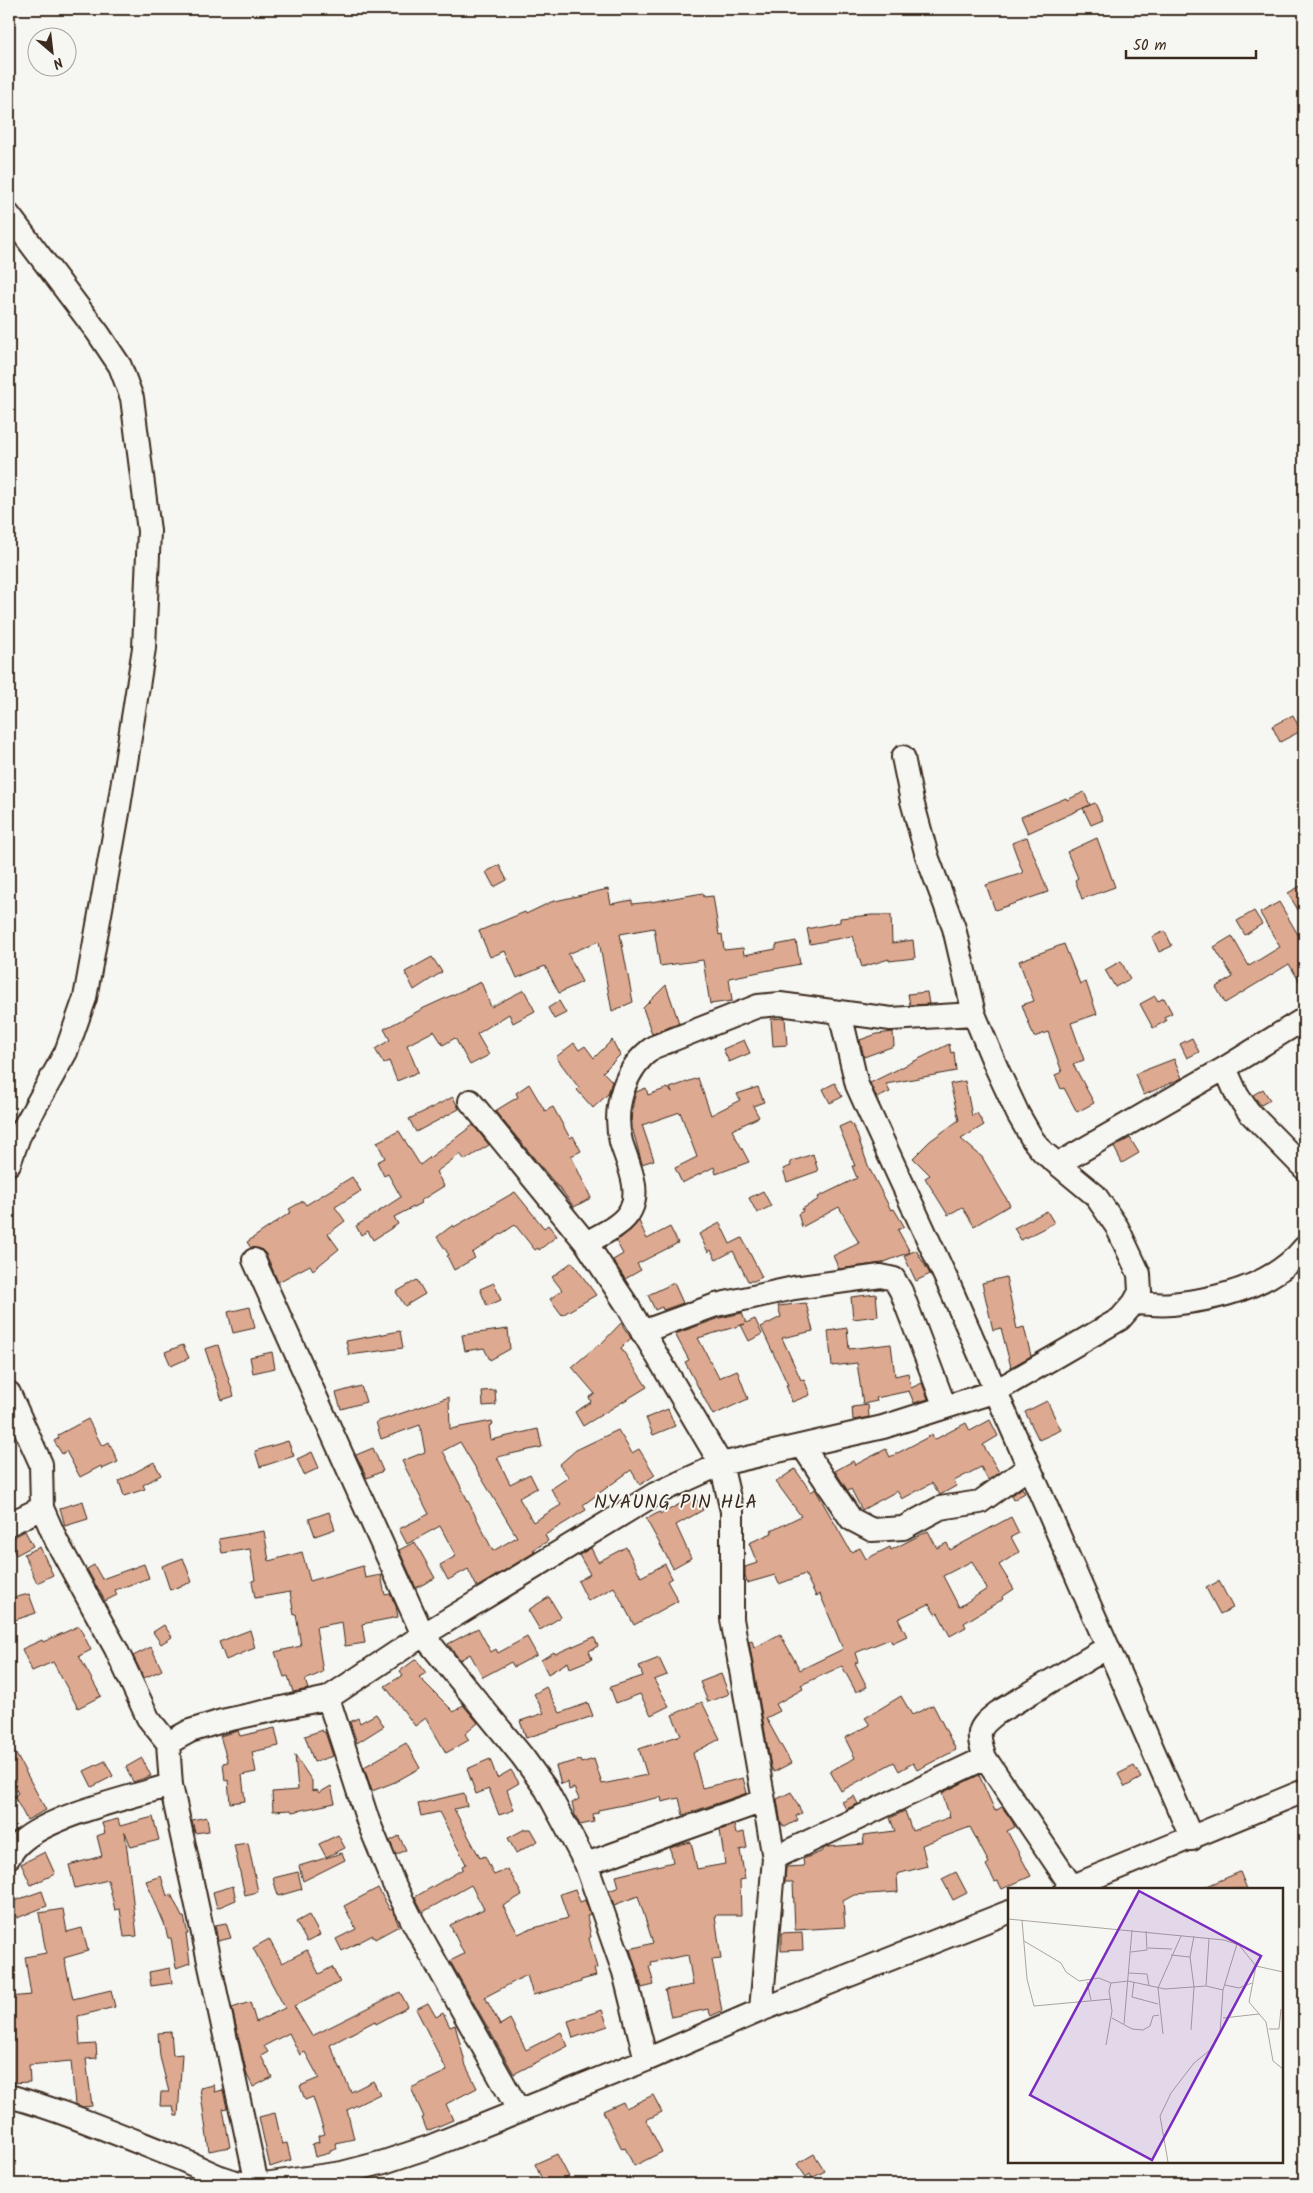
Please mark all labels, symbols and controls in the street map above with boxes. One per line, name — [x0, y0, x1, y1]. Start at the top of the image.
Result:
north arrow — [28, 28, 78, 78]
scale bar — [1126, 28, 1256, 60]
text: 50 m — [1133, 34, 1167, 58]
text: N — [48, 51, 67, 74]
district label: NYAUNG PIN HLA — [594, 1488, 758, 1518]
inset map — [1008, 1888, 1283, 2163]

